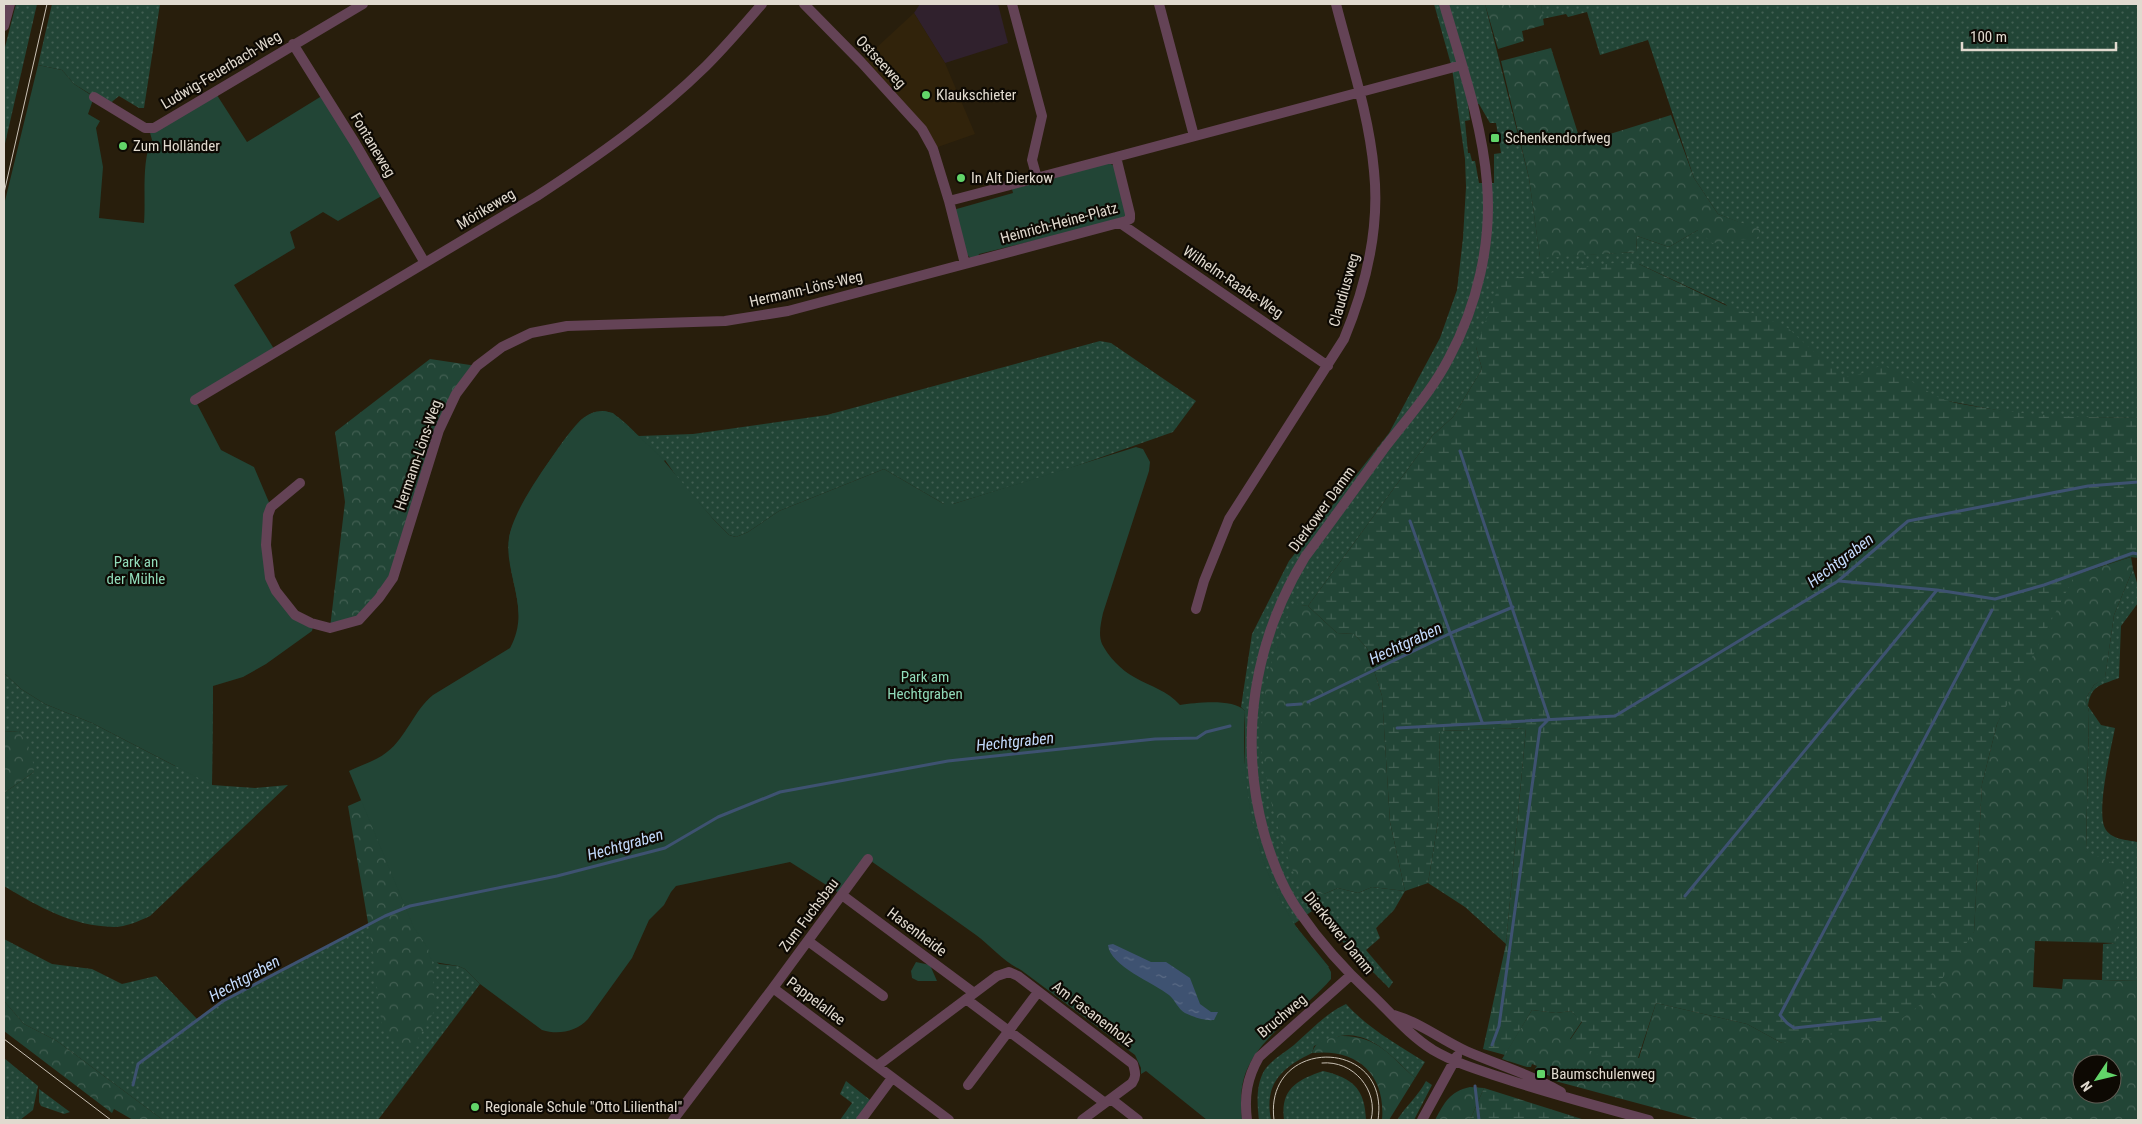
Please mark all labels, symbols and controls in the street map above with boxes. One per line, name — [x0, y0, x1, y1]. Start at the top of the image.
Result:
scale bar — [1962, 20, 2116, 52]
street label: Ludwig-Feuerbach-Weg — [158, 27, 284, 113]
text: 100 m — [1970, 28, 2007, 46]
street label: Ostseeweg — [852, 32, 910, 92]
place label: Klaukschieter — [936, 86, 1017, 104]
marker: Klaukschieter — [920, 89, 932, 101]
street label: Fontaneweg — [347, 110, 399, 180]
place label: Schenkendorfweg — [1505, 129, 1611, 147]
marker: Schenkendorfweg — [1489, 132, 1501, 144]
place label: Zum Holländer — [133, 137, 220, 155]
marker: Zum Holländer — [117, 140, 129, 152]
place label: In Alt Dierkow — [971, 169, 1053, 187]
marker: In Alt Dierkow — [955, 172, 967, 184]
street label: Mörikeweg — [454, 185, 518, 233]
street label: Heinrich-Heine-Platz — [998, 199, 1120, 247]
street label: Wilhelm-Raabe-Weg — [1179, 242, 1287, 322]
street label: Claudiusweg — [1325, 251, 1363, 329]
street label: Hermann-Löns-Weg — [748, 267, 864, 311]
street label: Hermann-Löns-Weg — [391, 397, 445, 513]
street label: Dierkower Damm — [1285, 463, 1359, 555]
water label: Hechtgraben — [1803, 529, 1877, 591]
park label: Park an der Mühle — [107, 553, 165, 588]
water label: Hechtgraben — [1366, 618, 1445, 669]
park label: Park am Hechtgraben — [887, 668, 963, 703]
water label: Hechtgraben — [975, 728, 1055, 755]
water label: Hechtgraben — [585, 825, 665, 864]
street label: Zum Fuchsbau — [776, 875, 842, 955]
street label: Dierkower Damm — [1300, 888, 1378, 978]
street label: Hasenheide — [884, 904, 950, 960]
water label: Hechtgraben — [205, 951, 283, 1006]
street label: Pappelallee — [783, 973, 849, 1029]
street label: Am Fasanenholz — [1048, 977, 1138, 1051]
street label: Bruchweg — [1254, 990, 1310, 1042]
north arrow — [2072, 1054, 2122, 1104]
place label: Baumschulenweg — [1551, 1065, 1655, 1083]
marker: Baumschulenweg — [1535, 1068, 1547, 1080]
text: N — [2077, 1078, 2095, 1095]
place label: Regionale Schule "Otto Lilienthal" — [485, 1098, 682, 1116]
marker: Regionale Schule "Otto Lilienthal" — [469, 1101, 481, 1113]

